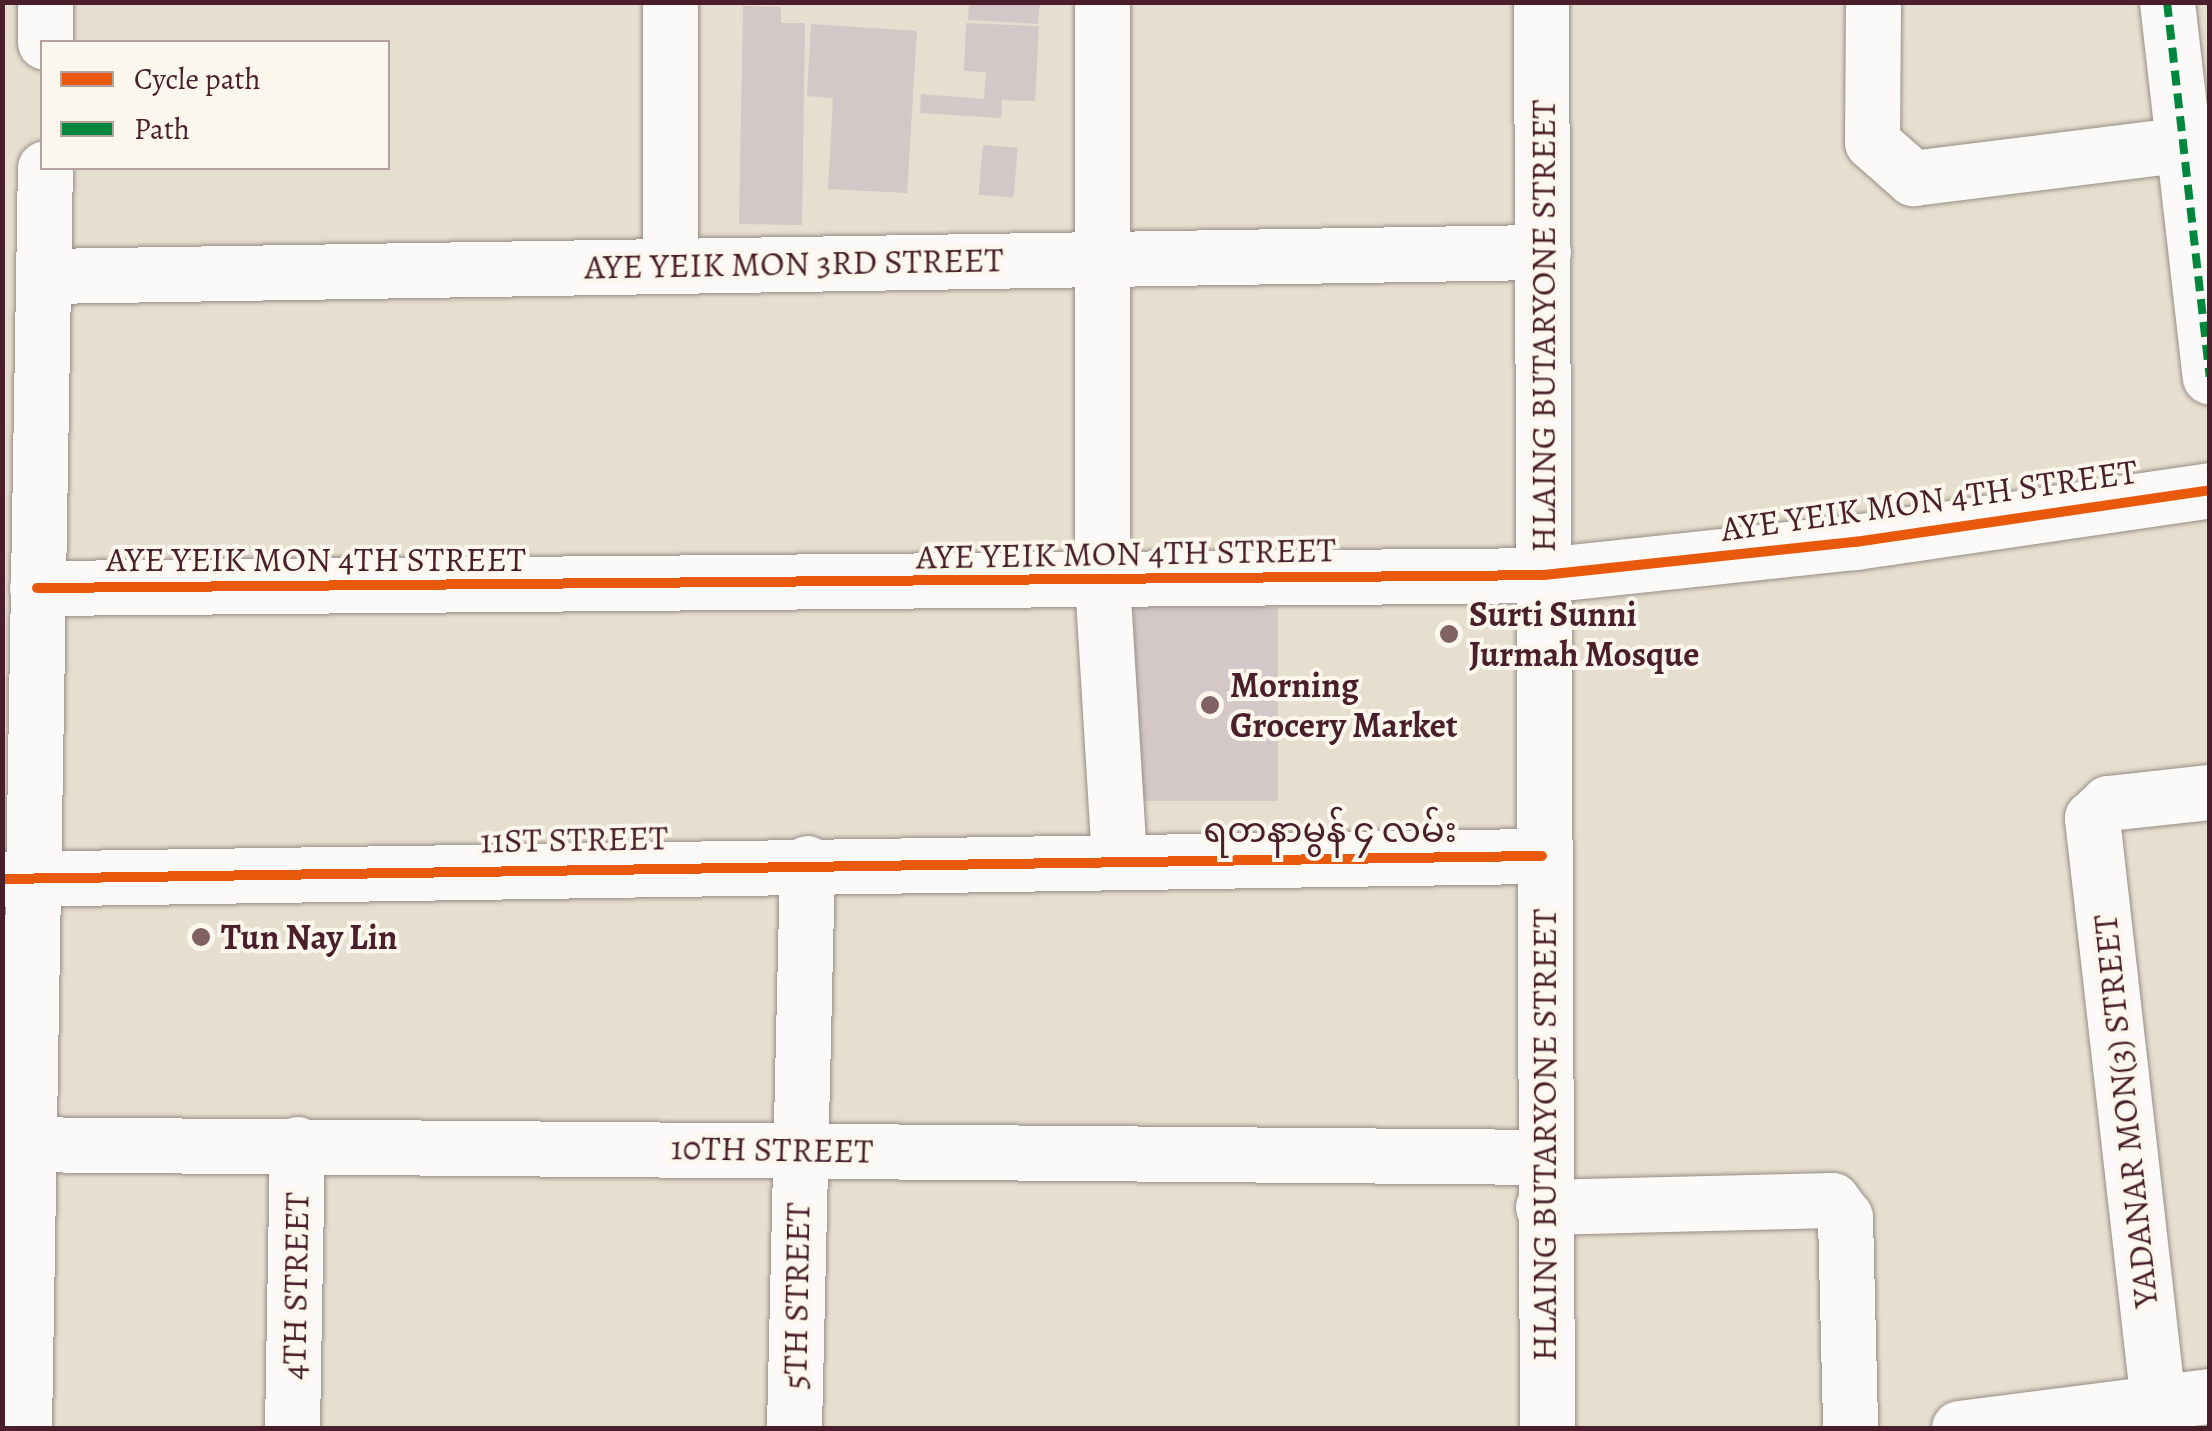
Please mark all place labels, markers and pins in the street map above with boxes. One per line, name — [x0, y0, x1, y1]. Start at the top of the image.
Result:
place label: Surti Sunni Jurmah Mosque — [1469, 593, 1699, 675]
marker: Surti Sunni Jurmah Mosque — [1438, 623, 1460, 645]
place label: Morning Grocery Market — [1230, 664, 1458, 746]
marker: Morning Grocery Market — [1199, 694, 1221, 716]
place label: Tun Nay Lin — [221, 916, 398, 958]
marker: Tun Nay Lin — [190, 926, 212, 948]

